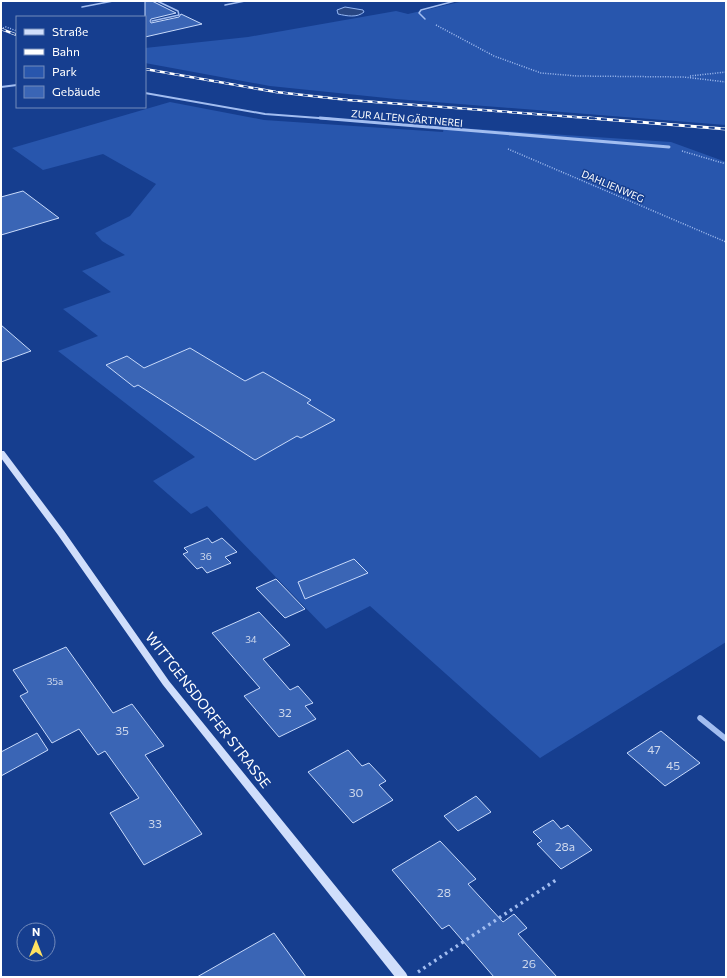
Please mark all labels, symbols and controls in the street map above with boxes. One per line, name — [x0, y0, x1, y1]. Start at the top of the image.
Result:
legend — [16, 16, 146, 108]
text: Straße — [52, 24, 88, 38]
text: Bahn — [52, 44, 80, 58]
text: Park — [52, 64, 78, 78]
text: Gebäude — [52, 84, 100, 98]
street label: ZUR ALTEN GÄRTNEREI — [351, 107, 463, 129]
street label: DAHLIENWEG — [580, 167, 646, 205]
house number: 36 — [200, 550, 212, 562]
street label: WITTGENSDORFER STRASSE — [142, 628, 275, 791]
house number: 34 — [245, 633, 257, 645]
house number: 35a — [47, 675, 63, 687]
house number: 32 — [278, 705, 292, 719]
house number: 35 — [115, 723, 129, 737]
house number: 47 — [647, 742, 661, 756]
house number: 45 — [666, 758, 680, 772]
house number: 30 — [349, 785, 364, 799]
house number: 33 — [148, 816, 162, 830]
house number: 28a — [555, 839, 575, 853]
house number: 28 — [437, 885, 451, 899]
north arrow — [16, 922, 56, 962]
text: N — [32, 925, 40, 938]
house number: 26 — [522, 956, 536, 970]

